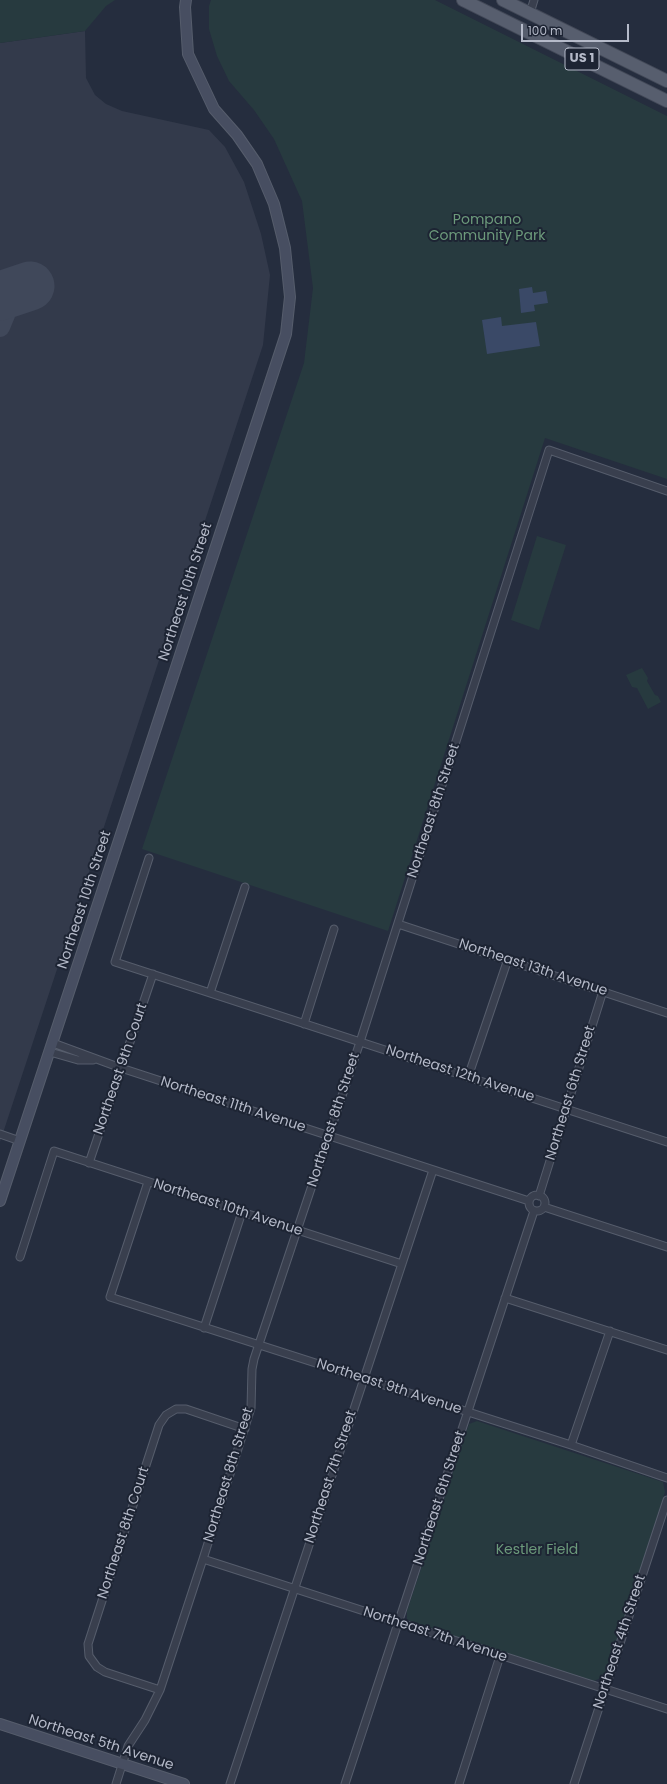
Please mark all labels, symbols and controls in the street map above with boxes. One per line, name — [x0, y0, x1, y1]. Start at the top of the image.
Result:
scale bar — [523, 16, 631, 42]
text: 100 m — [528, 22, 562, 39]
road number: US 1 — [565, 48, 599, 70]
park label: Pompano Community Park — [429, 212, 545, 244]
street label: Northeast 10th Street — [156, 521, 216, 663]
street label: Northeast 8th Street — [404, 742, 464, 880]
street label: Northeast 10th Street — [55, 829, 115, 971]
street label: Northeast 13th Avenue — [456, 936, 610, 1000]
street label: Northeast 9th Court — [91, 1001, 151, 1137]
street label: Northeast 6th Street — [542, 1024, 600, 1162]
street label: Northeast 12th Avenue — [384, 1042, 536, 1106]
street label: Northeast 8th Street — [304, 1051, 364, 1189]
street label: Northeast 11th Avenue — [158, 1074, 308, 1136]
street label: Northeast 10th Avenue — [151, 1176, 305, 1240]
street label: Northeast 9th Avenue — [314, 1356, 464, 1418]
street label: Northeast 8th Street — [201, 1406, 257, 1544]
street label: Northeast 7th Street — [302, 1408, 360, 1546]
street label: Northeast 6th Street — [410, 1429, 470, 1567]
street label: Northeast 8th Court — [95, 1465, 153, 1601]
park label: Kestler Field — [496, 1542, 578, 1558]
street label: Northeast 4th Street — [590, 1573, 650, 1711]
street label: Northeast 7th Avenue — [361, 1604, 509, 1666]
street label: Northeast 5th Avenue — [26, 1712, 176, 1774]

